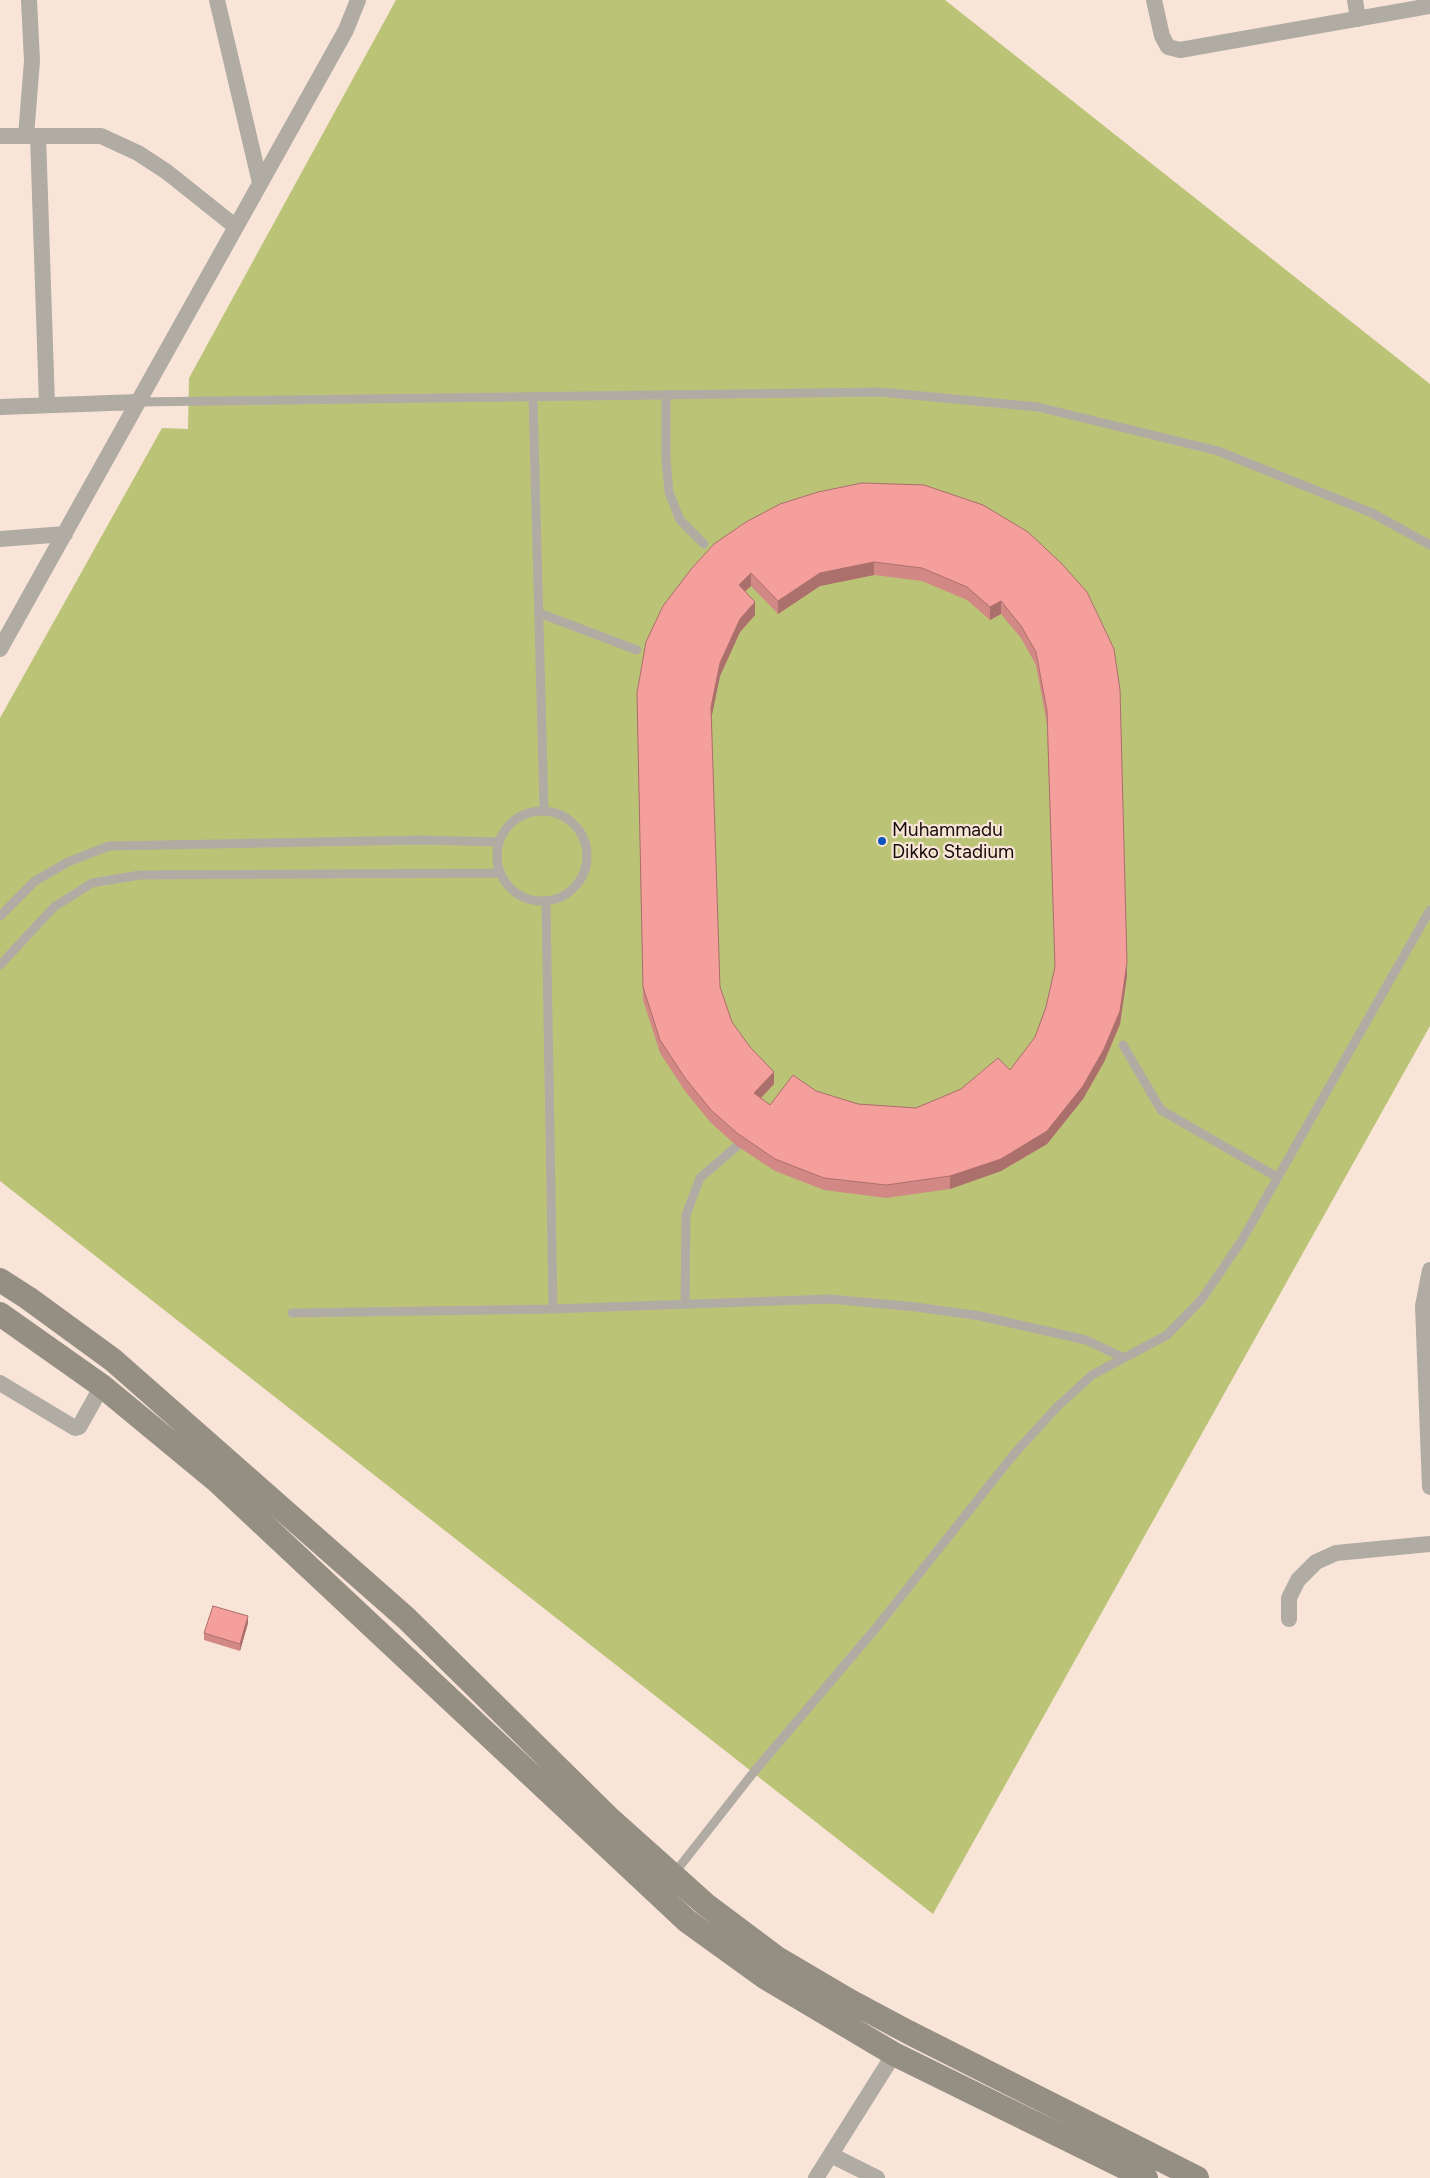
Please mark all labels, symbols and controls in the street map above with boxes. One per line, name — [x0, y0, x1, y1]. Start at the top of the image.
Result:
place label: Muhammadu Dikko Stadium — [892, 819, 1014, 863]
marker: Muhammadu Dikko Stadium — [876, 835, 888, 847]

